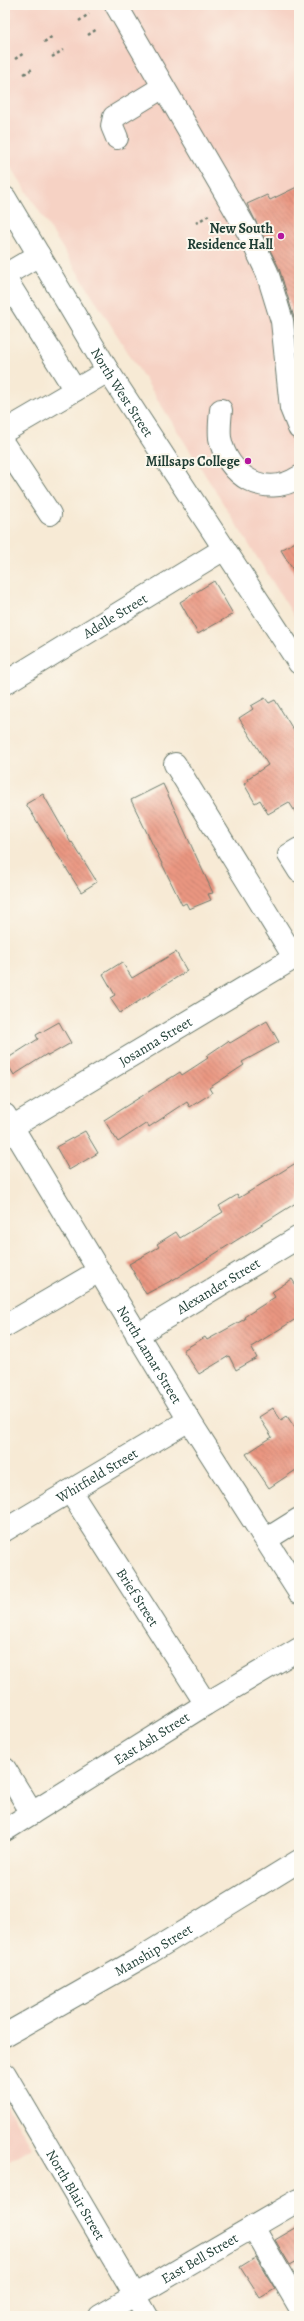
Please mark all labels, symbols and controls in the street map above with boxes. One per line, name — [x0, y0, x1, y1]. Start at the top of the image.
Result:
place label: New South Residence Hall — [187, 219, 273, 254]
marker: New South Residence Hall — [276, 231, 286, 241]
street label: North West Street — [87, 344, 158, 441]
place label: Millsaps College — [146, 452, 241, 471]
marker: Millsaps College — [243, 456, 253, 466]
street label: Adelle Street — [78, 589, 151, 643]
street label: Josanna Street — [115, 1012, 196, 1070]
street label: Alexander Street — [172, 1253, 264, 1319]
street label: North Lamar Street — [113, 1302, 187, 1408]
street label: Whitfield Street — [52, 1443, 141, 1507]
street label: Brief Street — [112, 1564, 164, 1630]
street label: East Ash Street — [110, 1707, 193, 1769]
street label: Manship Street — [111, 1919, 196, 1980]
street label: North Blair Street — [42, 2146, 110, 2244]
street label: East Bell Street — [157, 2228, 242, 2288]

